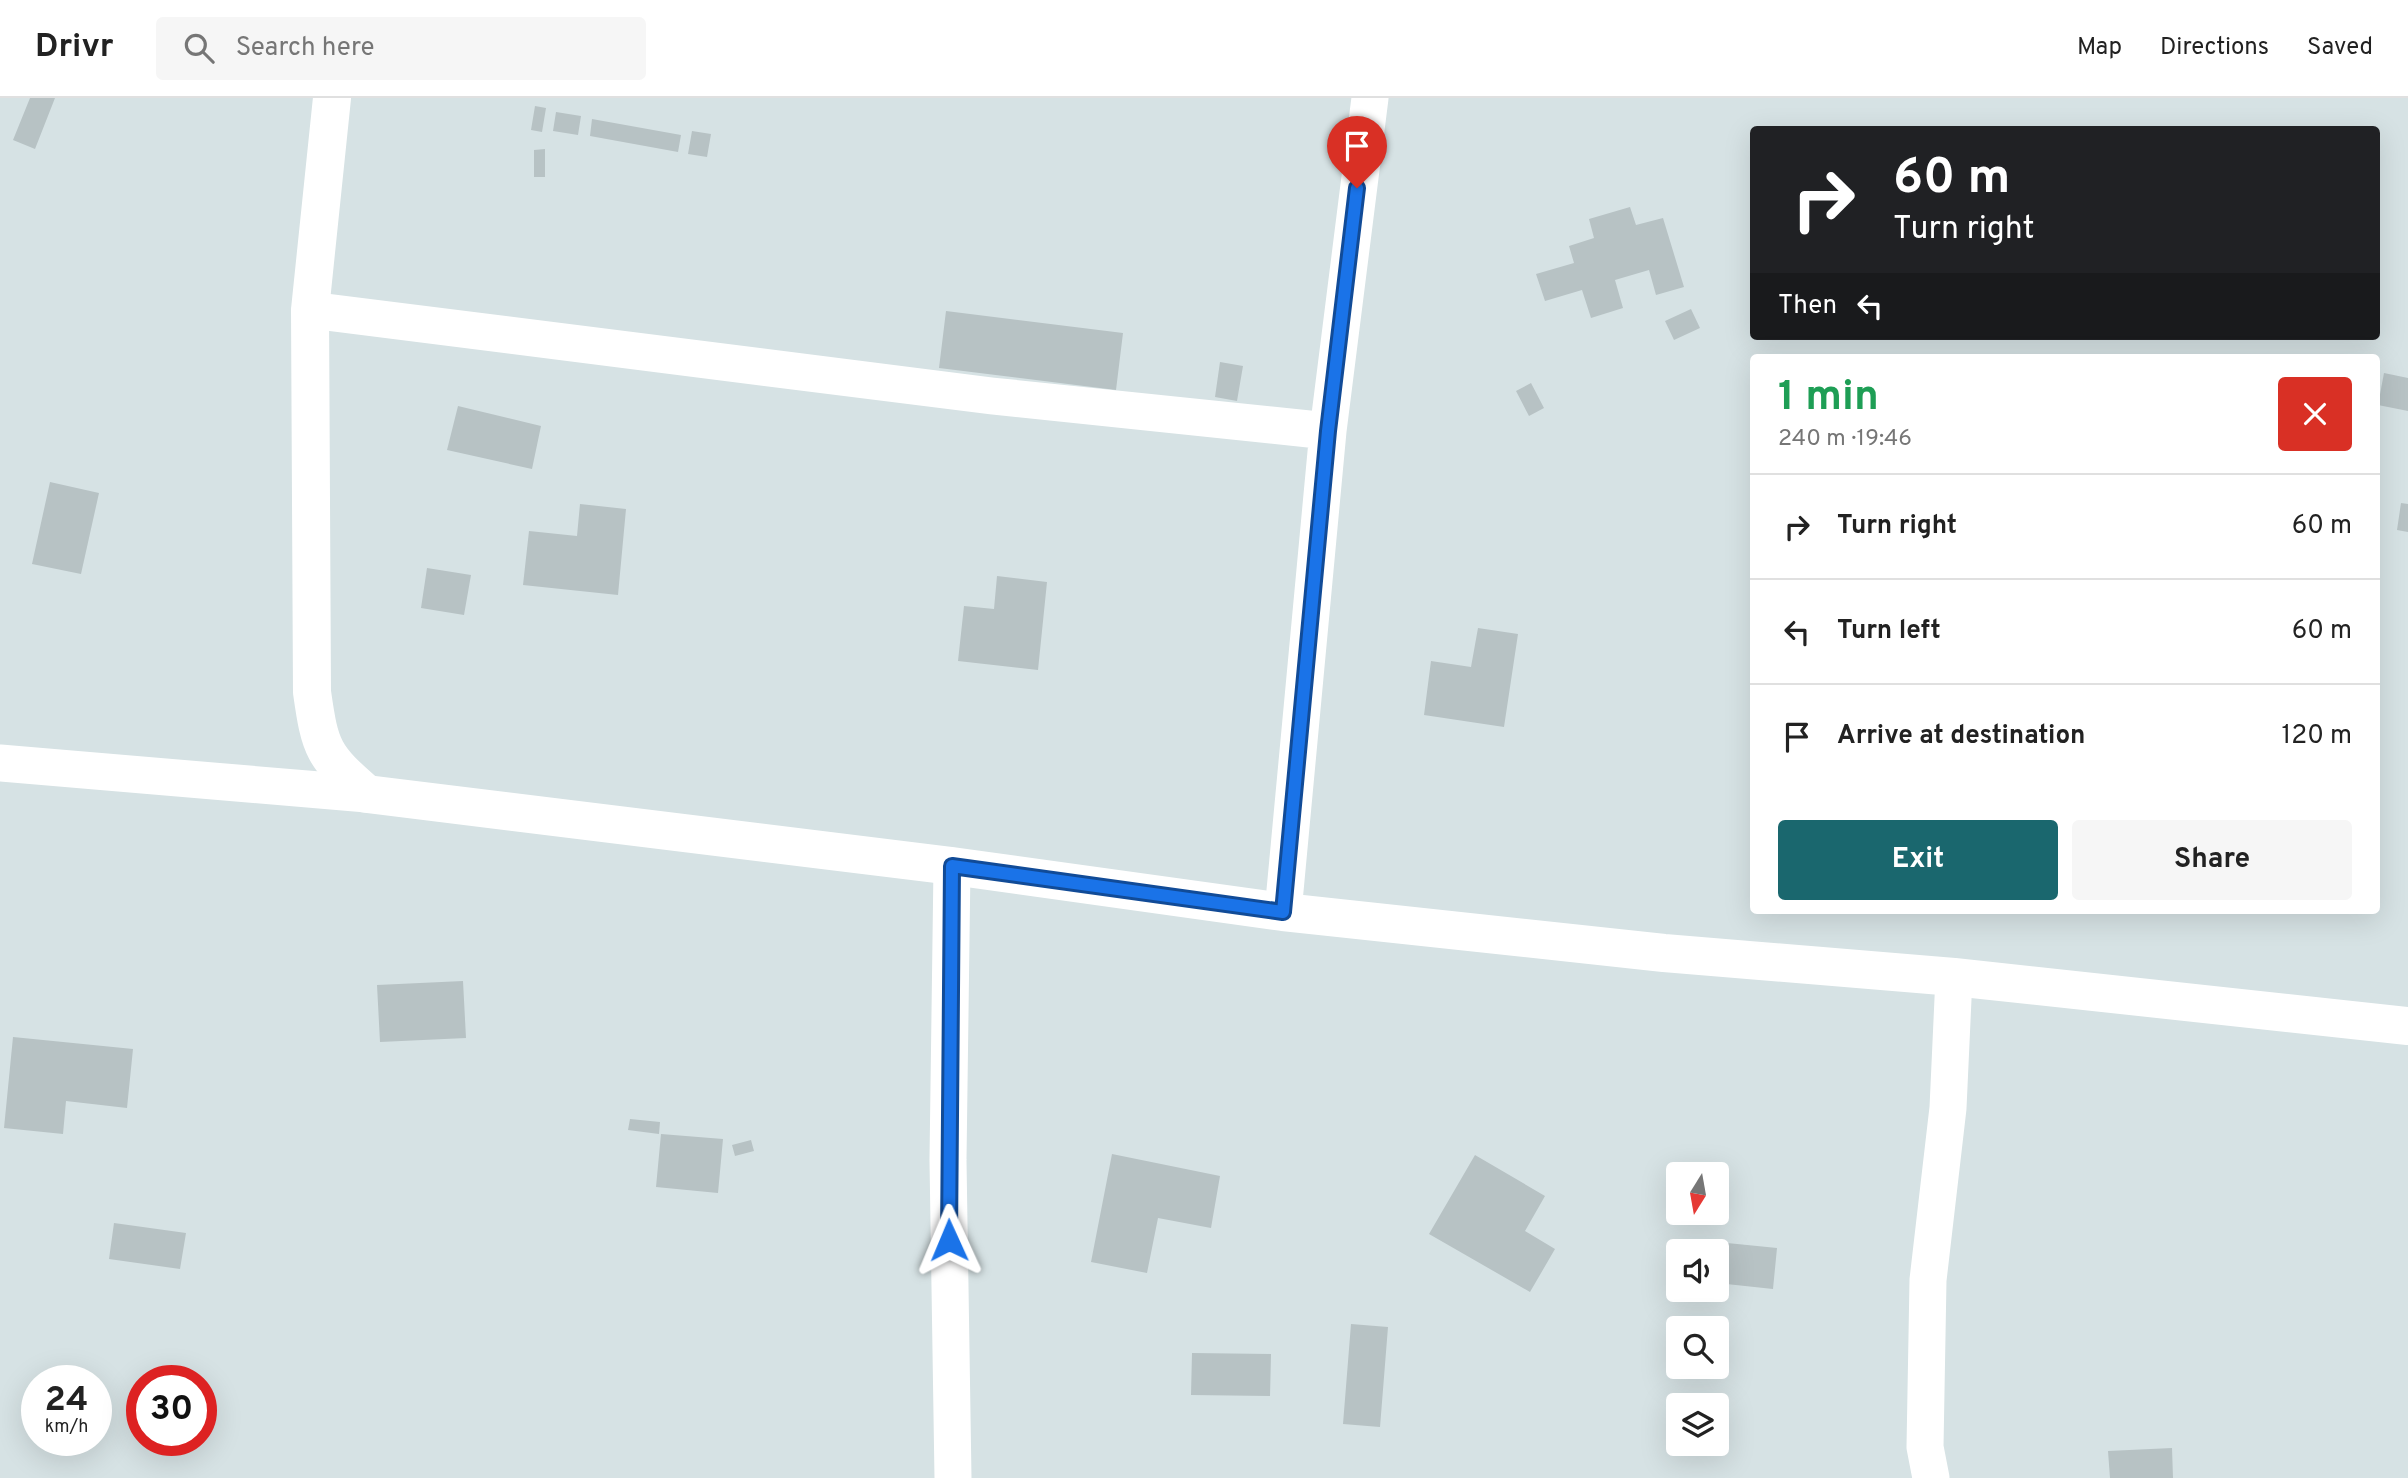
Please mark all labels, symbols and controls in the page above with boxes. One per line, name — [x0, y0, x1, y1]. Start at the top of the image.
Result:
search box — [156, 17, 646, 80]
text: Drivr — [35, 27, 114, 69]
icon: search — [180, 29, 218, 67]
text: Search here — [236, 32, 375, 65]
text: Map — [2077, 33, 2122, 63]
text: Directions — [2160, 33, 2269, 63]
text: Saved — [2307, 33, 2373, 63]
pin — [1327, 116, 1387, 188]
icon: arrive — [1338, 127, 1376, 165]
text: 60 m — [1893, 149, 2011, 211]
icon: right — [1778, 154, 1869, 245]
text: Turn right — [1893, 210, 2035, 250]
icon: left — [1851, 287, 1889, 325]
text: Then — [1778, 290, 1837, 323]
text: 1 min — [1778, 372, 1879, 425]
button: close — [2278, 377, 2352, 451]
text: 240 m · 19:46 — [1778, 425, 1912, 454]
icon: right — [1778, 508, 1816, 546]
text: Turn right — [1837, 510, 1957, 543]
text: 60 m — [2292, 510, 2352, 543]
icon: left — [1778, 613, 1816, 651]
text: Turn left — [1837, 615, 1941, 648]
text: 60 m — [2292, 615, 2352, 648]
icon: arrive — [1778, 718, 1816, 756]
text: Arrive at destination — [1837, 720, 2085, 753]
text: 120 m — [2282, 720, 2352, 753]
button: Exit — [1778, 820, 2058, 900]
button: Share — [2072, 820, 2352, 900]
north arrow — [1666, 1162, 1729, 1225]
map controls — [1666, 1162, 1729, 1456]
position arrow — [912, 1203, 986, 1277]
button: sound — [1666, 1239, 1729, 1302]
button: search — [1666, 1316, 1729, 1379]
speed limit sign: 30 — [126, 1365, 217, 1456]
text: 24 — [45, 1379, 88, 1423]
button: layers — [1666, 1393, 1729, 1456]
text: km/h — [45, 1416, 88, 1439]

